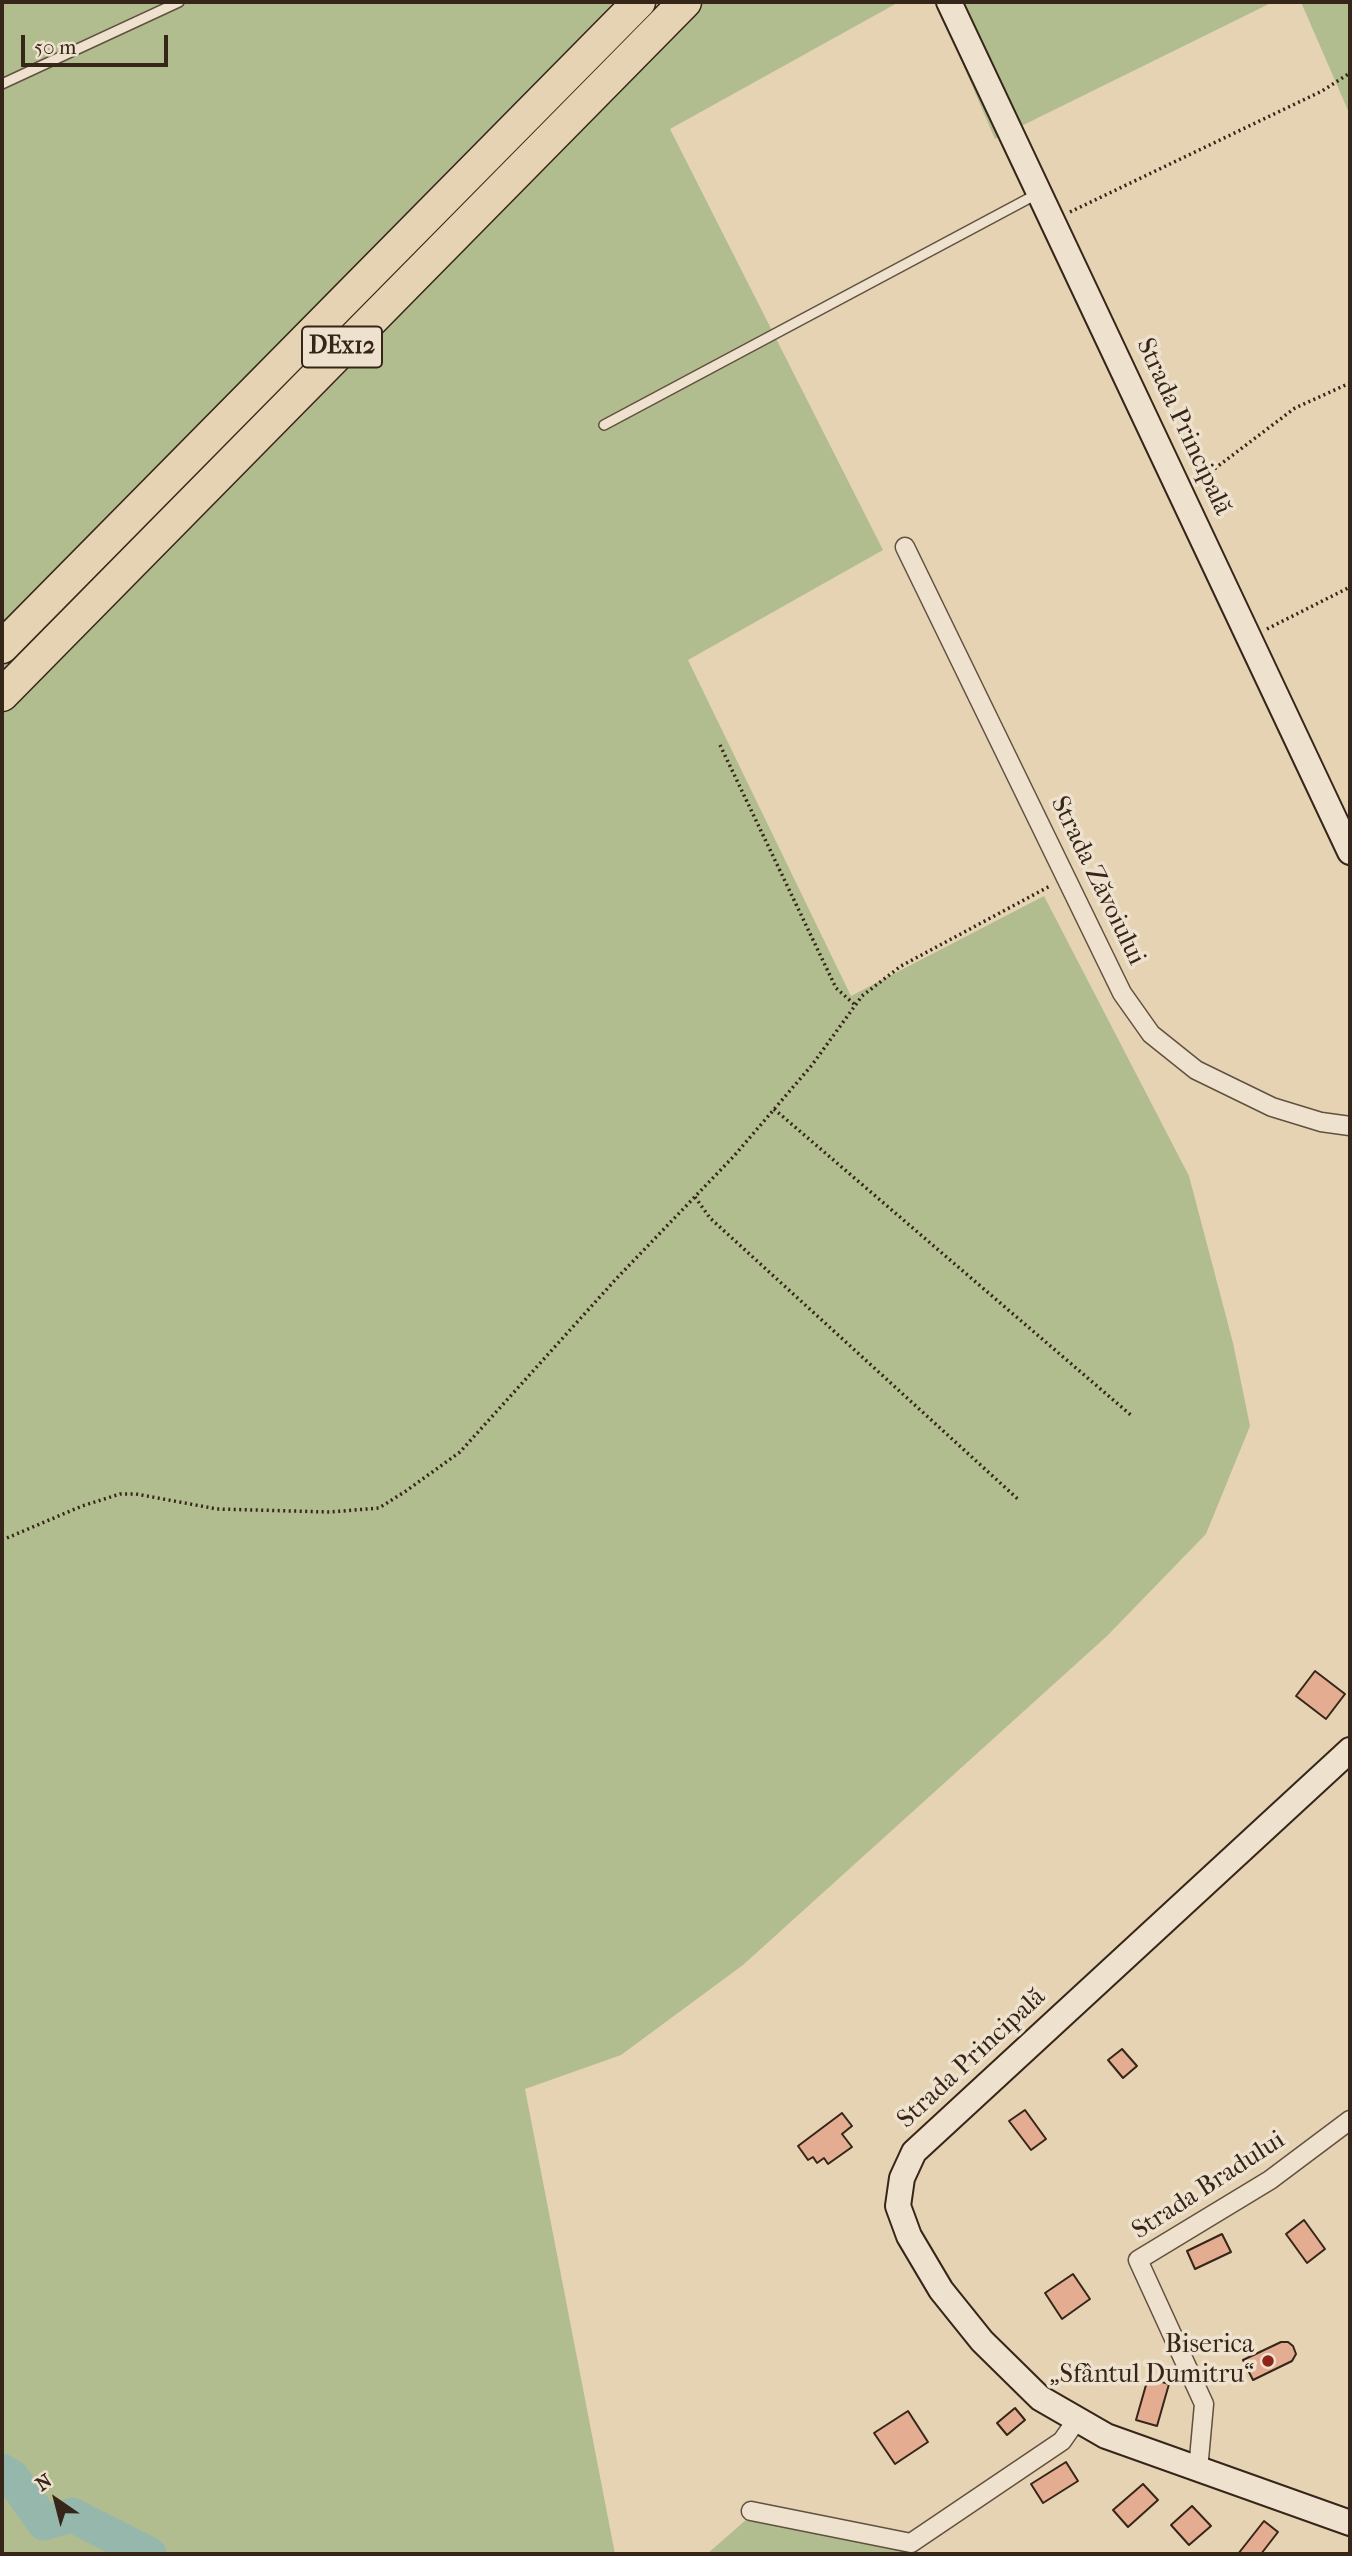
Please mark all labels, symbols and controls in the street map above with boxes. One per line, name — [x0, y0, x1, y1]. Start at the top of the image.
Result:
scale bar — [24, 21, 172, 65]
text: 50 m — [34, 35, 77, 59]
road number: DEx12 — [302, 326, 382, 368]
street label: Strada Principală — [1128, 334, 1238, 520]
street label: Strada Zăvoiului — [1043, 792, 1151, 970]
street label: Strada Principală — [891, 1982, 1053, 2136]
street label: Strada Bradului — [1127, 2125, 1291, 2247]
place label: Biserica „Sfântul Dumitru“ — [1050, 2330, 1254, 2392]
marker: Biserica „Sfântul Dumitru“ — [1260, 2353, 1276, 2369]
north arrow — [21, 2465, 91, 2535]
text: N — [32, 2470, 56, 2496]

